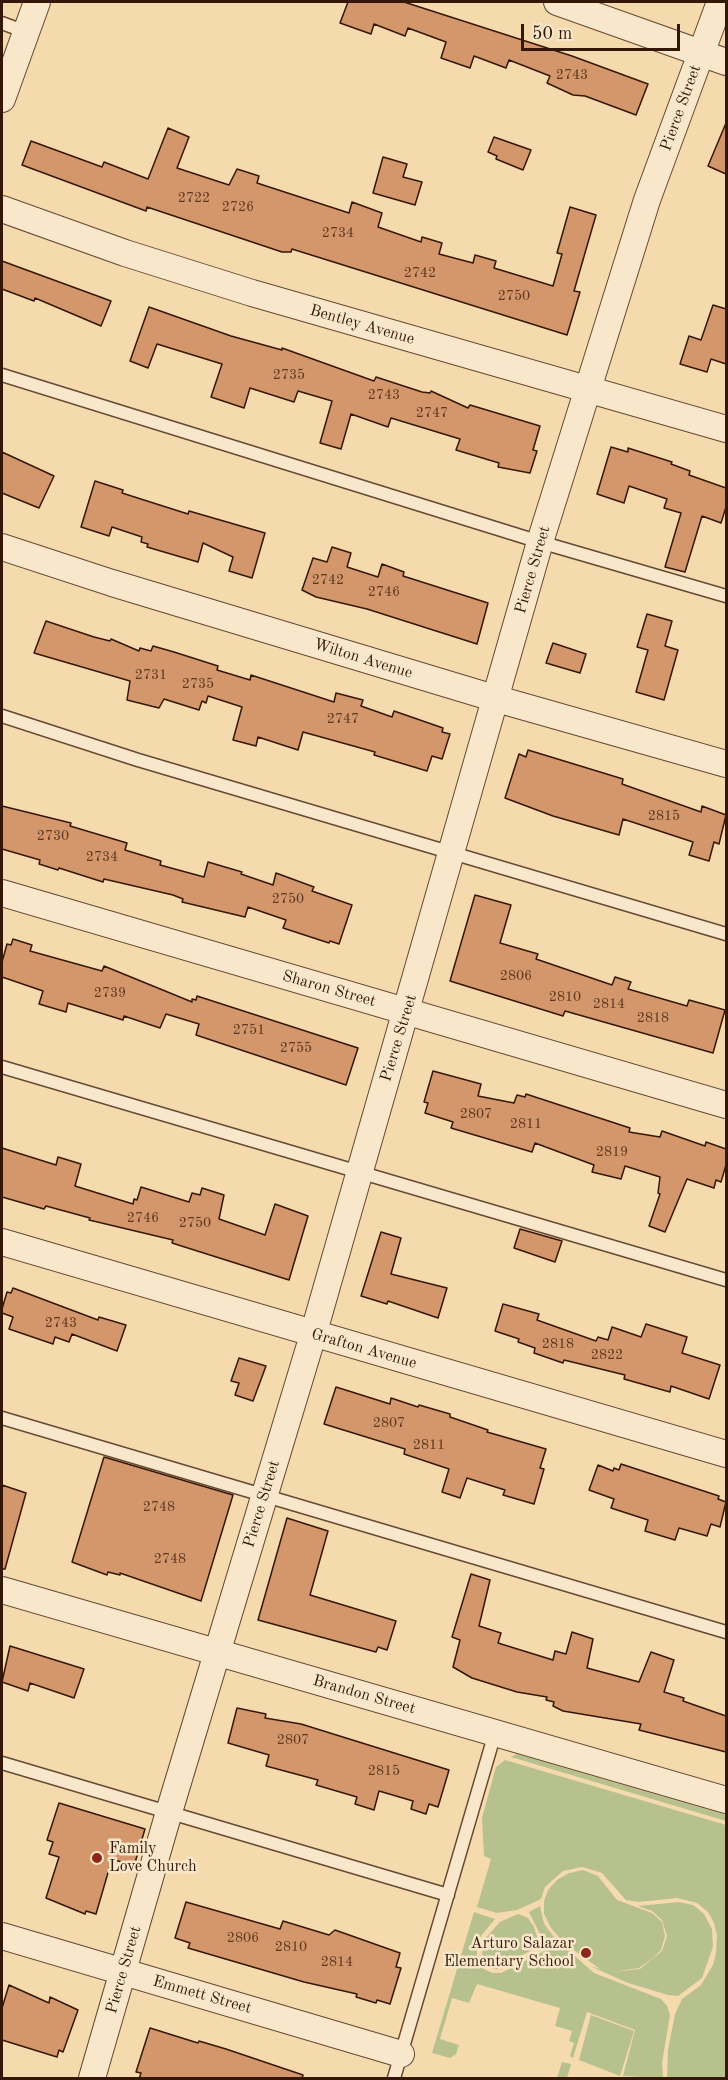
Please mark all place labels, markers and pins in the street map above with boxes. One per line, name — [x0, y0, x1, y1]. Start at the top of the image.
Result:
place label: Family Love Church — [109, 1839, 197, 1877]
marker: Family Love Church — [90, 1851, 104, 1865]
place label: Arturo Salazar Elementary School — [444, 1934, 574, 1972]
marker: Arturo Salazar Elementary School — [579, 1946, 593, 1960]

